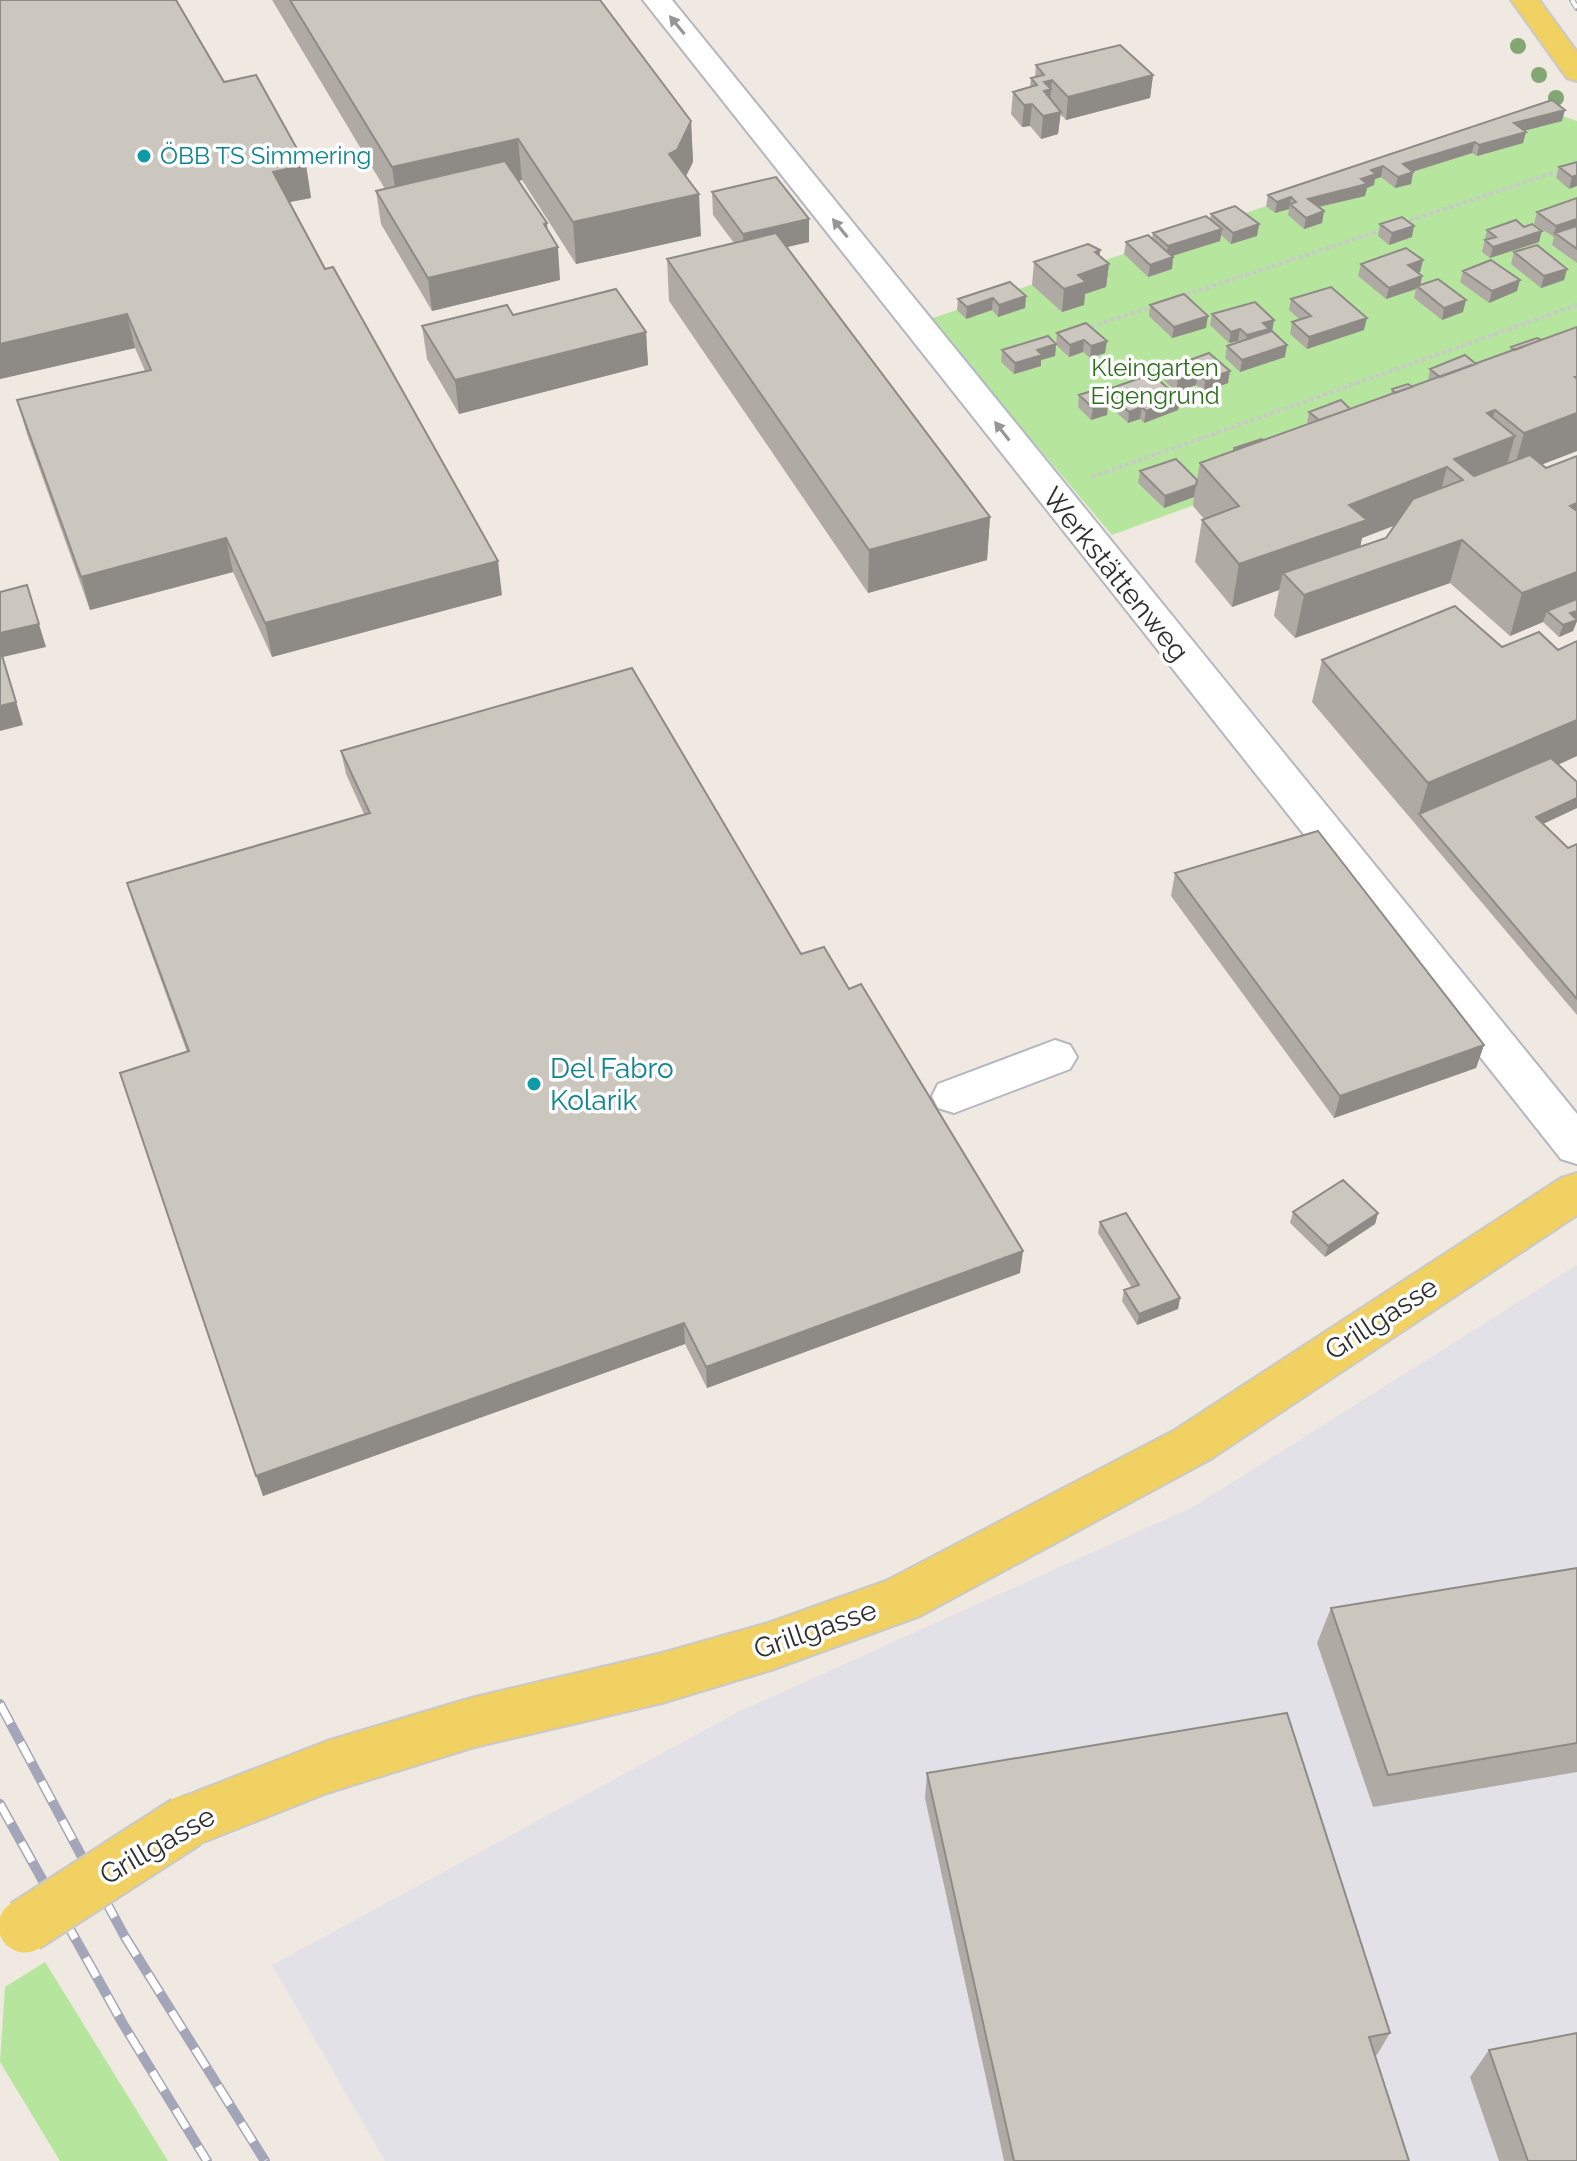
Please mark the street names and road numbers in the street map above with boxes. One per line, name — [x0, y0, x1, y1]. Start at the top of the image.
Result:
street label: Werkstättenweg — [1036, 481, 1196, 668]
street label: Grillgasse — [1319, 1270, 1444, 1367]
street label: Grillgasse — [750, 1593, 881, 1666]
street label: Grillgasse — [94, 1799, 221, 1892]

